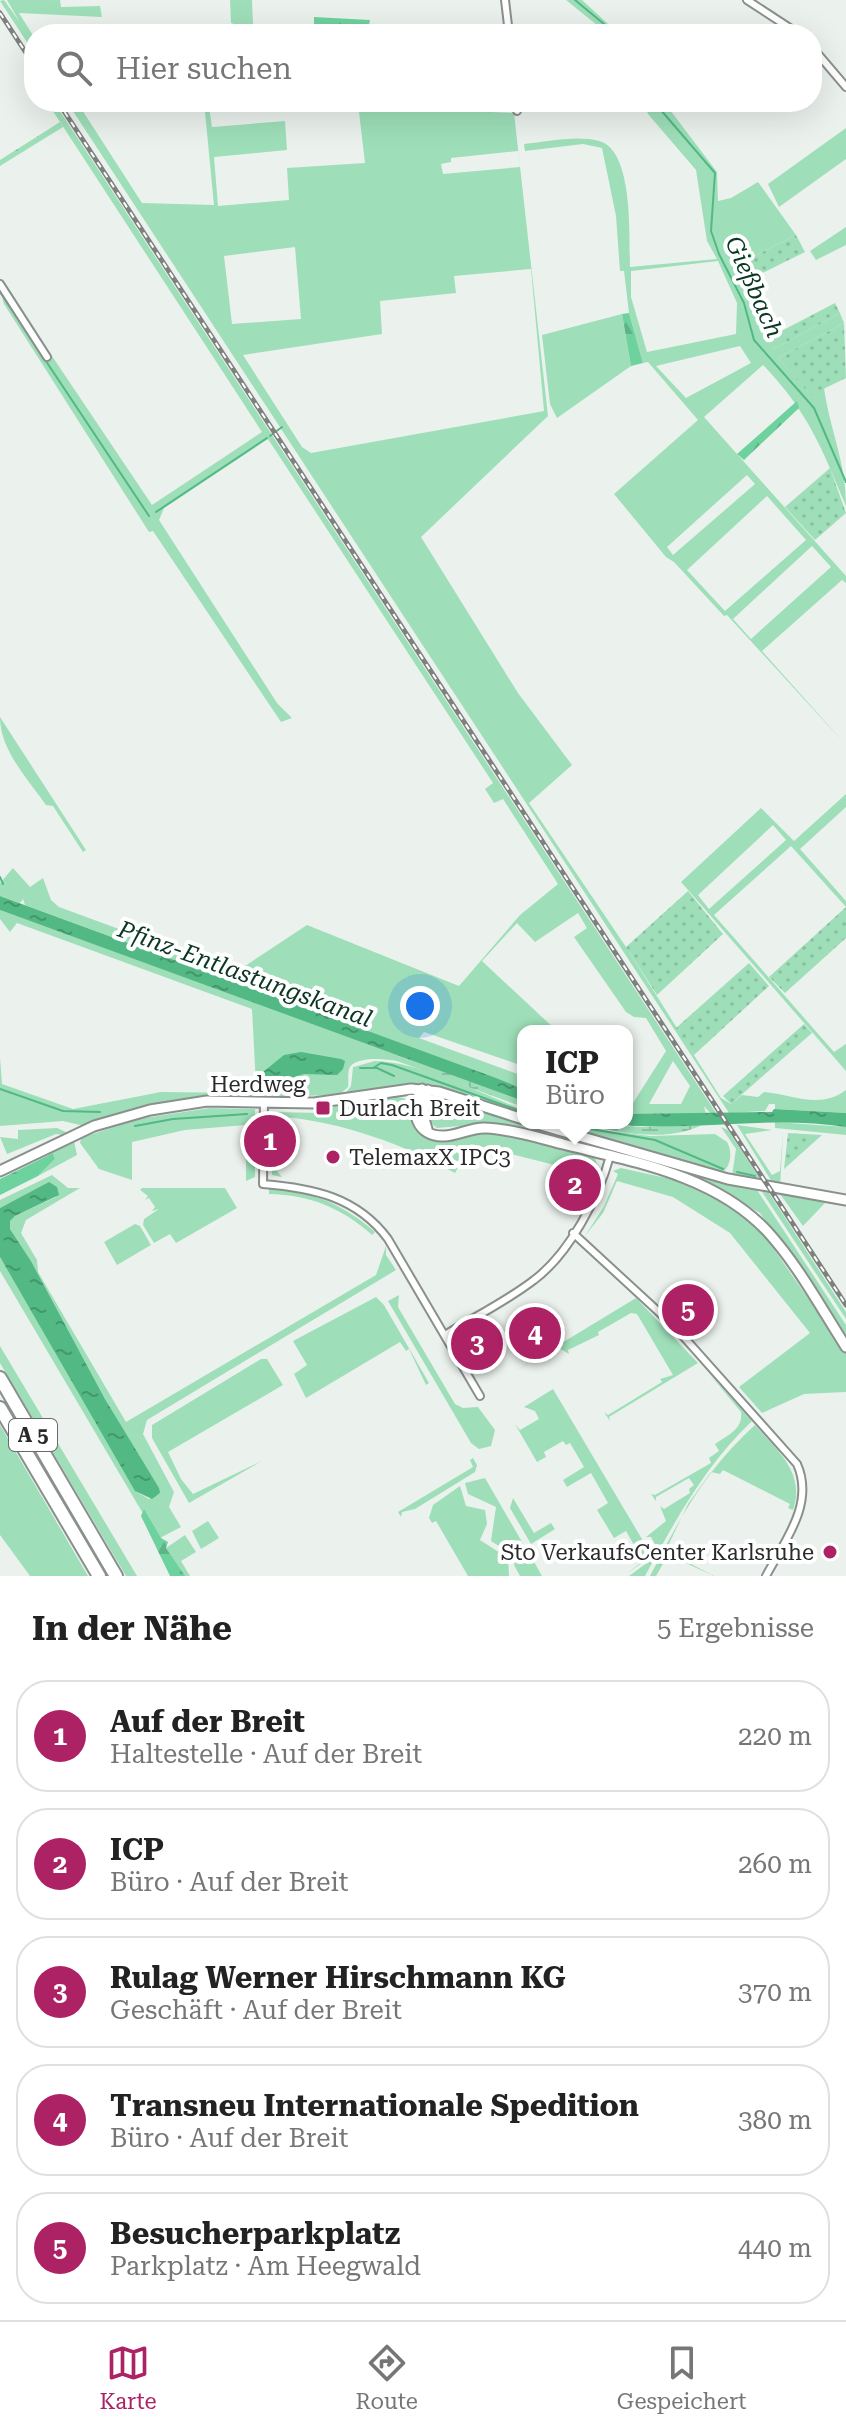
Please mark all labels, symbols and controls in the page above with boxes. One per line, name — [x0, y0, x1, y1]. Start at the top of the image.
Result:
search box — [24, 24, 822, 112]
icon: search — [52, 46, 96, 90]
text: Hier suchen — [116, 51, 292, 86]
water label: Gießbach — [719, 232, 789, 342]
water label: Pfinz-Entlastungskanal — [113, 915, 376, 1033]
your location — [400, 986, 440, 1026]
popup — [517, 1025, 633, 1129]
text: ICP — [545, 1045, 599, 1080]
street label: Herdweg — [210, 1072, 306, 1097]
text: Büro — [545, 1080, 605, 1110]
place label: Durlach Breit — [339, 1096, 480, 1121]
marker: Durlach Breit — [314, 1099, 332, 1117]
pin: 1 — [244, 1111, 296, 1171]
place label: TelemaxX IPC3 — [349, 1145, 511, 1170]
marker: TelemaxX IPC3 — [324, 1148, 342, 1166]
pin: 2 — [549, 1155, 601, 1215]
pin: 5 — [662, 1280, 714, 1340]
pin: 4 — [509, 1303, 561, 1363]
pin: 3 — [451, 1314, 503, 1374]
road number: A 5 — [9, 1419, 57, 1451]
place label: Sto VerkaufsCenter Karlsruhe — [501, 1540, 814, 1565]
marker: Sto VerkaufsCenter Karlsruhe — [821, 1543, 839, 1561]
text: In der Nähe — [32, 1608, 232, 1648]
text: 5 Ergebnisse — [657, 1613, 814, 1643]
text: Auf der Breit — [110, 1704, 305, 1739]
text: 1 — [53, 1721, 67, 1751]
text: 220 m — [738, 1721, 812, 1751]
text: Haltestelle · Auf der Breit — [110, 1739, 422, 1769]
text: ICP — [110, 1832, 164, 1867]
text: 2 — [53, 1849, 67, 1879]
text: 260 m — [738, 1849, 812, 1879]
text: Büro · Auf der Breit — [110, 1867, 349, 1897]
text: Rulag Werner Hirschmann KG — [110, 1960, 566, 1995]
text: 3 — [53, 1977, 67, 2007]
text: 370 m — [738, 1977, 812, 2007]
text: Geschäft · Auf der Breit — [110, 1995, 402, 2025]
text: Transneu Internationale Spedition — [110, 2088, 639, 2123]
text: 4 — [53, 2105, 67, 2135]
text: 380 m — [738, 2105, 812, 2135]
text: Büro · Auf der Breit — [110, 2123, 349, 2153]
text: Besucherparkplatz — [110, 2216, 400, 2251]
text: 5 — [53, 2233, 67, 2263]
text: 440 m — [738, 2233, 812, 2263]
text: Parkplatz · Am Heegwald — [110, 2251, 421, 2281]
tab: Karte — [100, 2341, 157, 2414]
tab: Route — [356, 2341, 418, 2414]
tab: Gespeichert — [617, 2341, 746, 2414]

